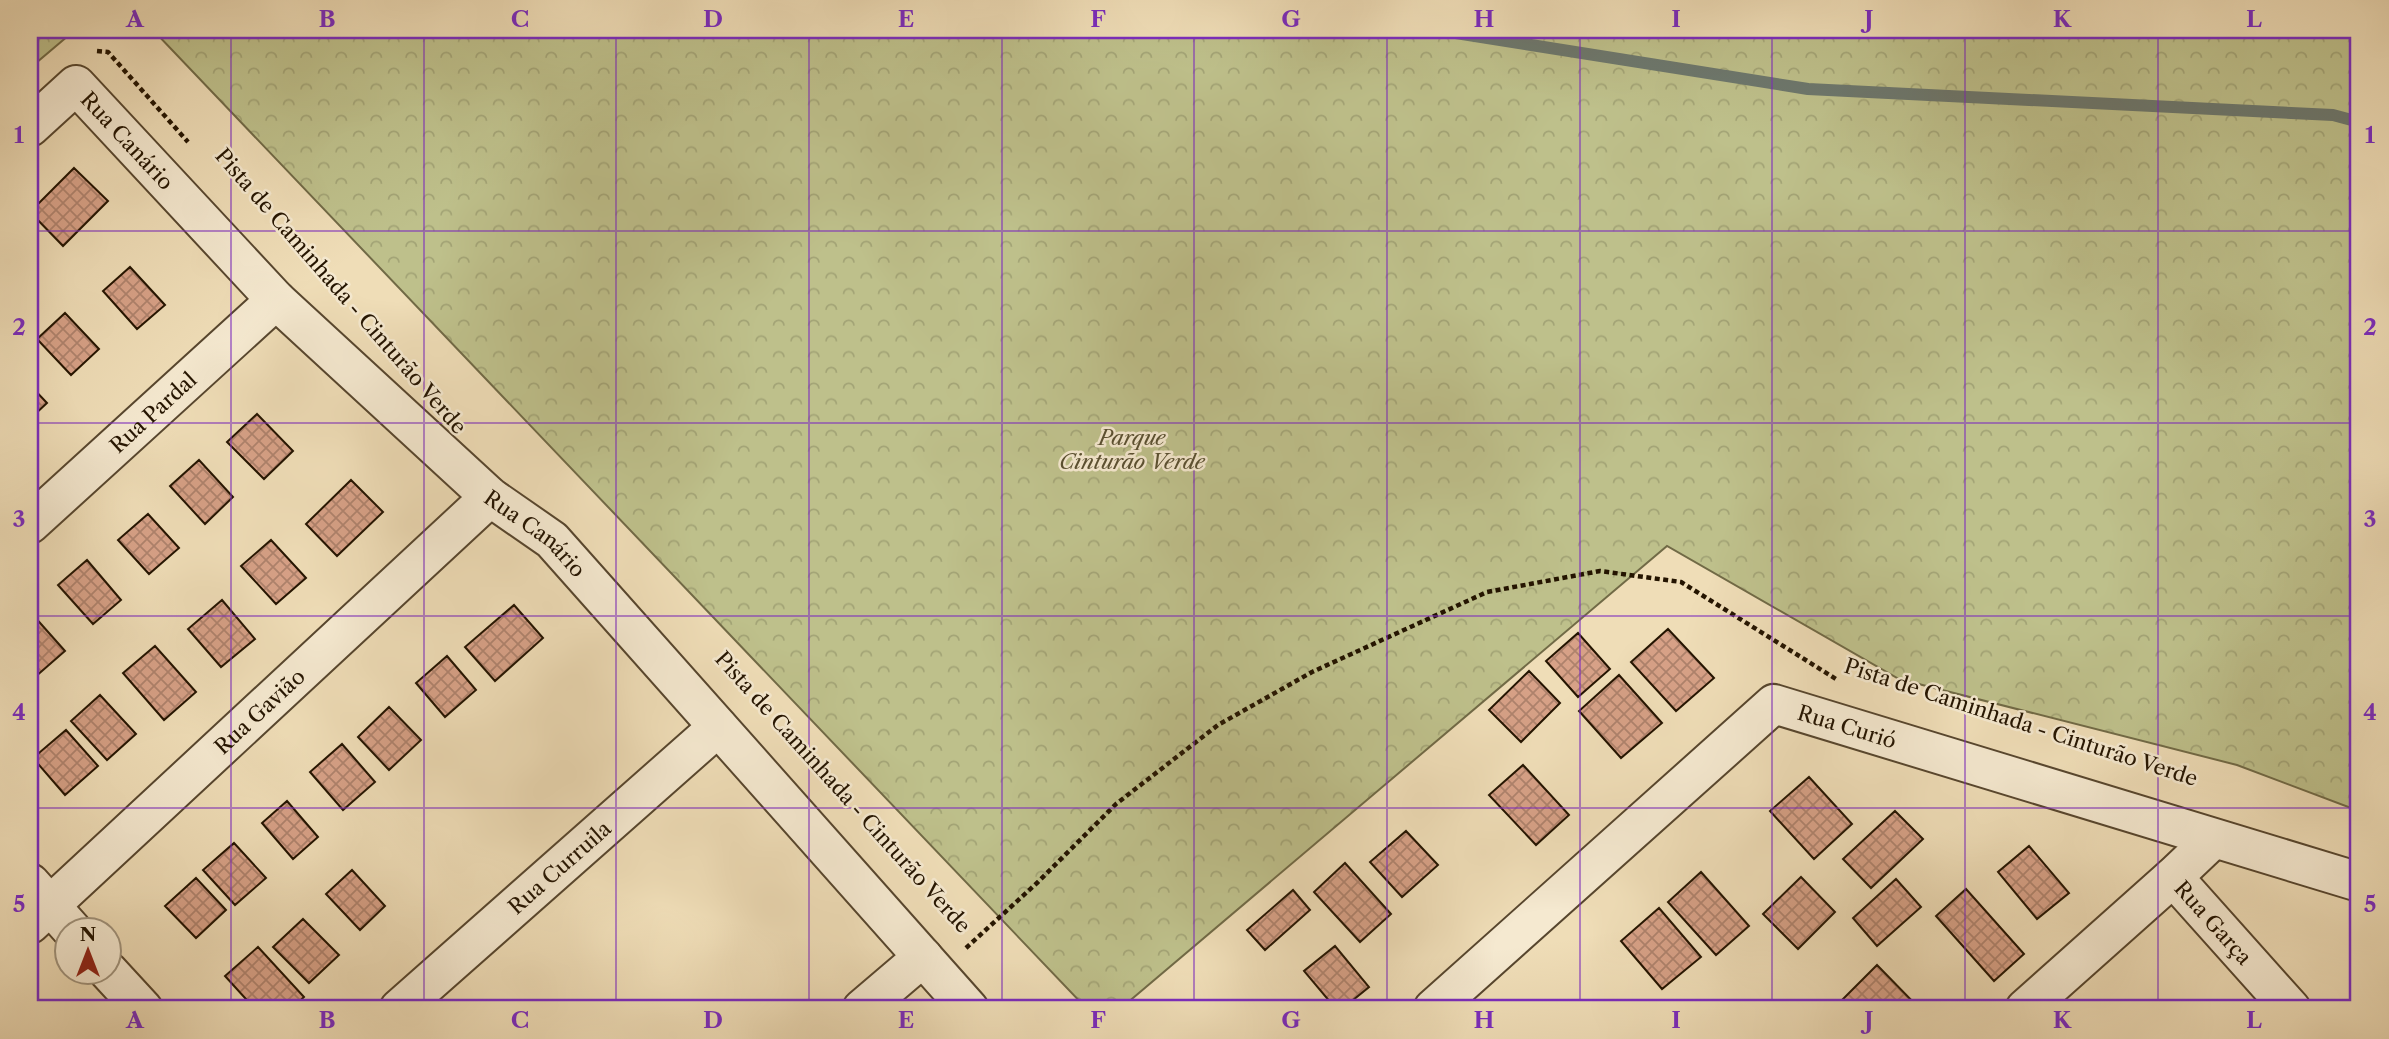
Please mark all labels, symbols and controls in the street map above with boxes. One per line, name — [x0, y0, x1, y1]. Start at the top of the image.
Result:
text: A — [125, 5, 145, 33]
text: B — [318, 5, 336, 33]
text: C — [511, 5, 529, 33]
text: D — [703, 5, 723, 33]
text: E — [898, 5, 914, 33]
text: F — [1090, 5, 1106, 33]
text: G — [1281, 5, 1301, 33]
text: H — [1474, 5, 1495, 33]
text: I — [1671, 5, 1681, 33]
text: J — [1860, 5, 1874, 33]
text: K — [2053, 5, 2072, 33]
text: L — [2246, 5, 2262, 33]
street label: Rua Canário — [76, 86, 179, 194]
text: 1 — [14, 121, 25, 149]
text: 1 — [2365, 121, 2376, 149]
street label: Pista de Caminhada - Cinturão Verde — [210, 143, 472, 439]
text: 2 — [12, 313, 26, 341]
text: 2 — [2363, 313, 2377, 341]
street label: Rua Pardal — [104, 367, 201, 458]
park label: Parque Cinturão Verde — [1059, 425, 1206, 474]
street label: Rua Canário — [480, 484, 591, 582]
text: 3 — [13, 505, 26, 533]
text: 3 — [2364, 505, 2377, 533]
street label: Pista de Caminhada - Cinturão Verde — [710, 646, 976, 938]
street label: Pista de Caminhada - Cinturão Verde — [1841, 653, 2201, 791]
street label: Rua Gavião — [209, 663, 310, 759]
text: 4 — [12, 698, 26, 726]
text: 4 — [2363, 698, 2377, 726]
street label: Rua Curió — [1795, 699, 1900, 753]
street label: Rua Curruila — [503, 815, 616, 919]
street label: Rua Garça — [2170, 875, 2258, 970]
text: 5 — [13, 890, 25, 918]
text: 5 — [2364, 890, 2376, 918]
north arrow — [52, 916, 122, 986]
text: N — [80, 923, 96, 946]
text: A — [125, 1006, 145, 1034]
text: B — [318, 1006, 336, 1034]
text: C — [511, 1006, 529, 1034]
text: D — [703, 1006, 723, 1034]
text: E — [898, 1006, 914, 1034]
text: F — [1090, 1006, 1106, 1034]
text: G — [1281, 1006, 1301, 1034]
text: H — [1474, 1006, 1495, 1034]
text: I — [1671, 1006, 1681, 1034]
text: J — [1860, 1006, 1874, 1034]
text: K — [2053, 1006, 2072, 1034]
text: L — [2246, 1006, 2262, 1034]

